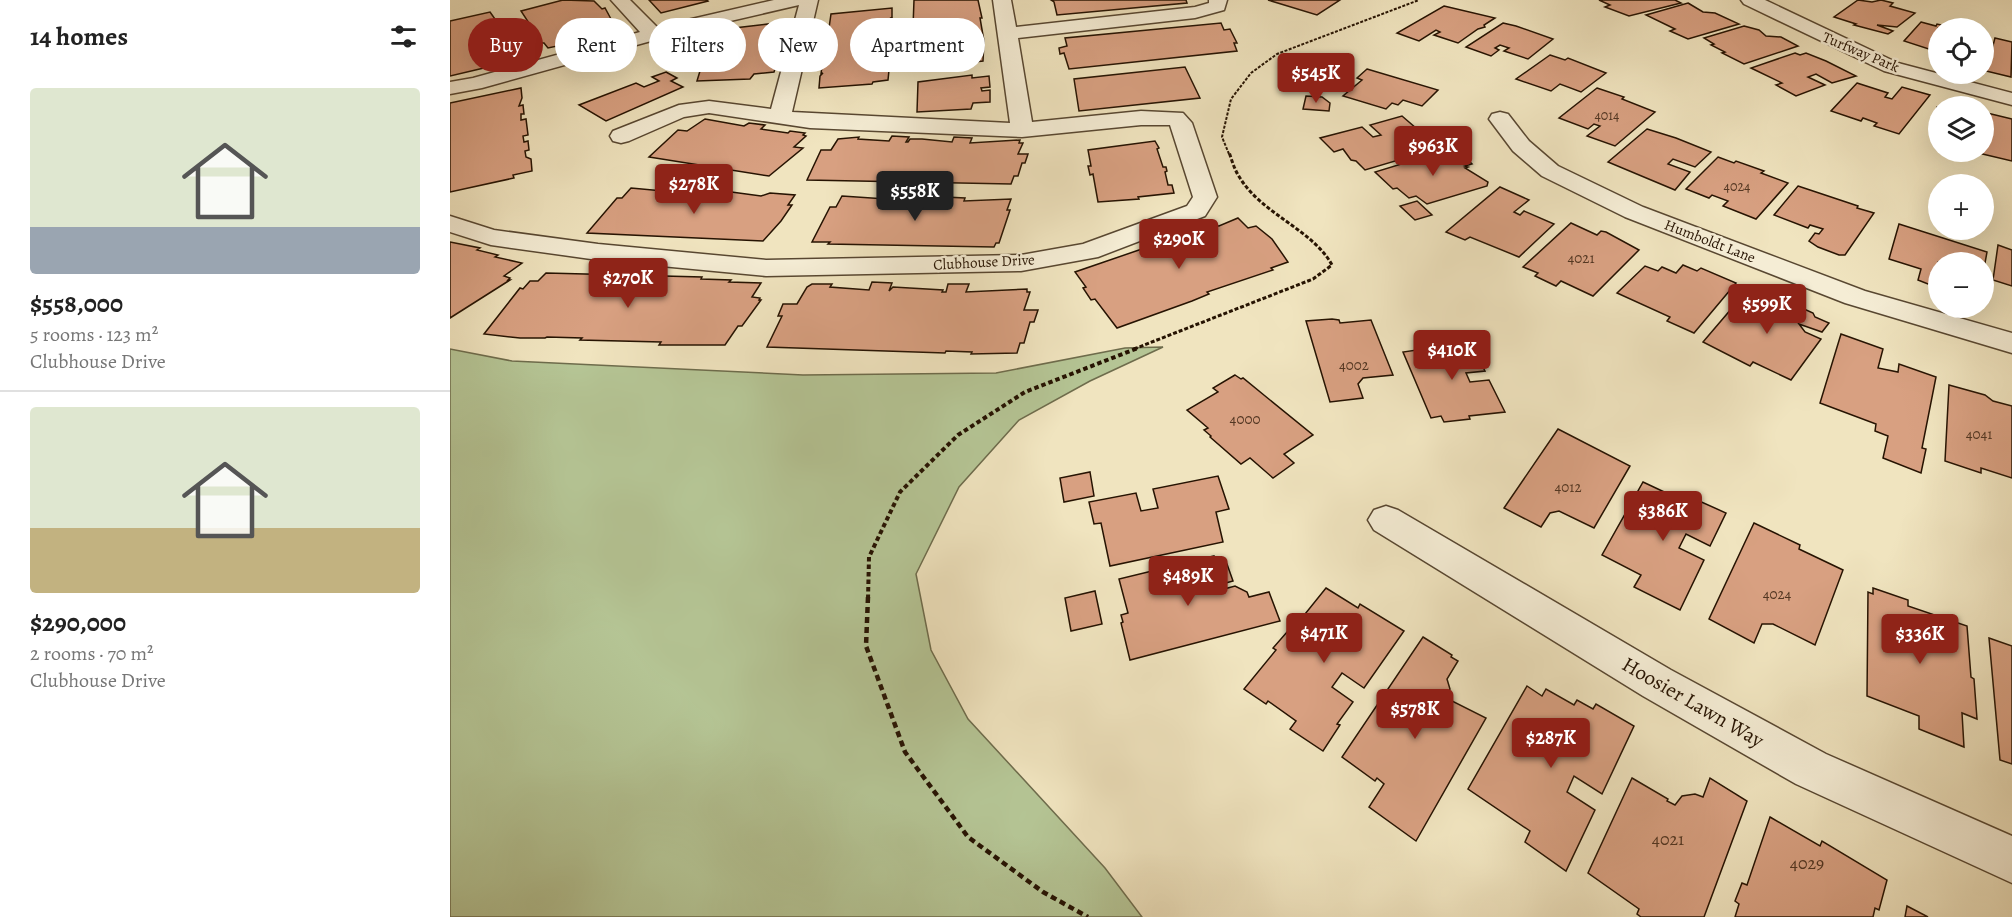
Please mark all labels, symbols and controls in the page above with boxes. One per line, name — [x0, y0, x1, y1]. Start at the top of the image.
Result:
chip: Buy — [468, 18, 543, 72]
chip: Rent — [555, 18, 637, 72]
chip: Filters — [649, 18, 746, 72]
chip: New — [758, 18, 838, 72]
chip: Apartment — [850, 18, 985, 72]
map controls — [1928, 18, 1994, 318]
button: locate — [1928, 18, 1994, 84]
text: 14 homes — [30, 19, 128, 54]
icon: filters — [387, 20, 420, 53]
street label: Turfway Park — [1820, 27, 1903, 77]
pin: $545K — [1274, 53, 1358, 104]
text: $545K — [1292, 59, 1340, 86]
button: layers — [1928, 96, 1994, 162]
house number: 4014 — [1595, 106, 1619, 125]
pin: $963K — [1391, 126, 1475, 177]
icon: home — [171, 127, 279, 235]
text: $963K — [1408, 132, 1458, 159]
pin: $278K — [652, 164, 736, 215]
text: $278K — [669, 170, 719, 197]
pin: $558K — [873, 171, 957, 222]
button: + — [1928, 174, 1994, 240]
text: $558K — [890, 177, 940, 204]
house number: 4024 — [1724, 177, 1750, 196]
street label: Humboldt Lane — [1662, 214, 1759, 268]
pin: $290K — [1137, 219, 1221, 270]
text: $290K — [1153, 225, 1205, 252]
house number: 4021 — [1567, 248, 1595, 268]
street label: Clubhouse Drive — [933, 249, 1036, 275]
button: − — [1928, 252, 1994, 318]
pin: $270K — [586, 258, 670, 309]
text: $270K — [603, 264, 653, 291]
pin: $599K — [1725, 284, 1809, 335]
text: $558,000 — [30, 286, 123, 321]
text: $599K — [1742, 290, 1792, 317]
text: 5 rooms · 123 m² — [30, 321, 158, 348]
pin: $410K — [1410, 330, 1494, 381]
text: $410K — [1427, 336, 1477, 363]
text: Clubhouse Drive — [30, 348, 166, 375]
house number: 4002 — [1339, 355, 1369, 375]
house number: 4000 — [1230, 409, 1260, 429]
house number: 4041 — [1966, 424, 1992, 444]
icon: home — [171, 446, 279, 554]
house number: 4012 — [1554, 477, 1582, 497]
pin: $386K — [1621, 491, 1705, 542]
text: $386K — [1638, 497, 1688, 524]
pin: $489K — [1146, 556, 1230, 607]
text: $489K — [1163, 562, 1213, 589]
house number: 4024 — [1763, 584, 1792, 604]
text: $290,000 — [30, 605, 126, 640]
pin: $471K — [1282, 613, 1366, 664]
pin: $336K — [1878, 614, 1962, 665]
text: $471K — [1300, 619, 1348, 646]
text: $336K — [1896, 620, 1945, 647]
text: 2 rooms · 70 m² — [30, 640, 154, 667]
street label: Hoosier Lawn Way — [1617, 650, 1770, 754]
text: Clubhouse Drive — [30, 667, 166, 694]
pin: $578K — [1373, 689, 1457, 740]
text: $578K — [1390, 695, 1440, 722]
pin: $287K — [1509, 718, 1593, 769]
text: $287K — [1526, 724, 1576, 751]
house number: 4021 — [1652, 827, 1684, 851]
house number: 4029 — [1790, 851, 1824, 875]

